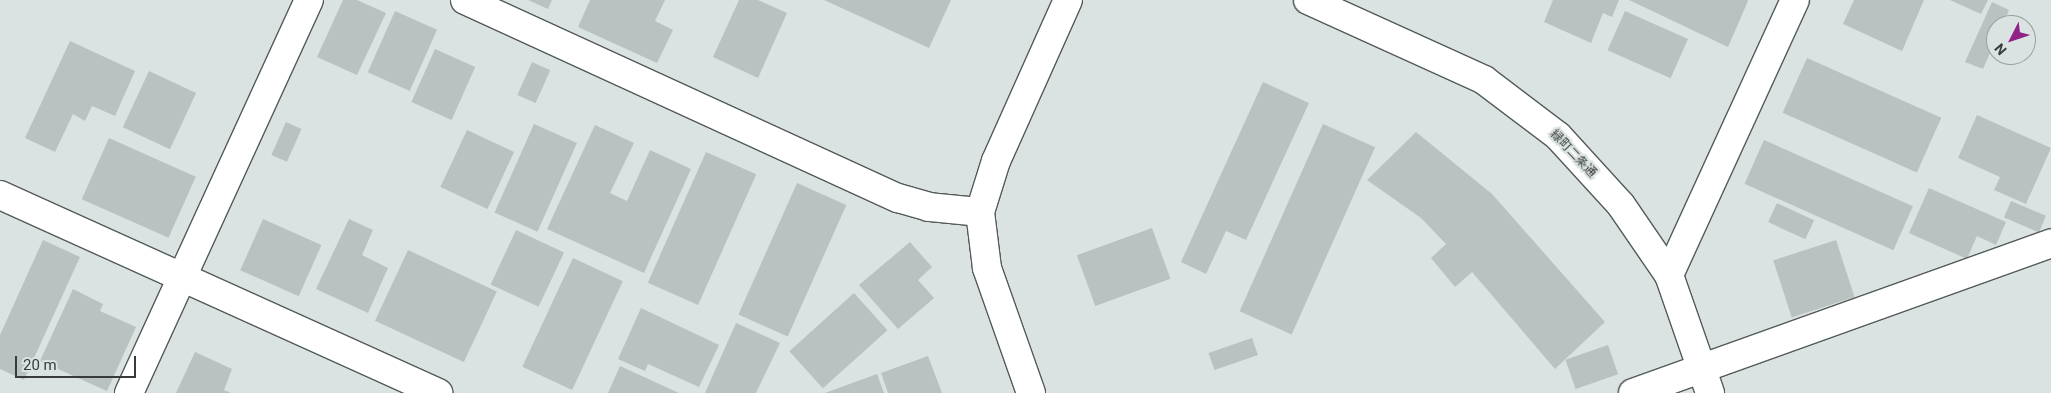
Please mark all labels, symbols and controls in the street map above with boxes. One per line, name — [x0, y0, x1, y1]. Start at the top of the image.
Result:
north arrow — [1986, 15, 2036, 65]
text: N — [1991, 40, 2010, 58]
street label: 緑町二条通 — [1547, 127, 1599, 181]
scale bar — [18, 346, 139, 378]
text: 20 m — [23, 356, 57, 374]

